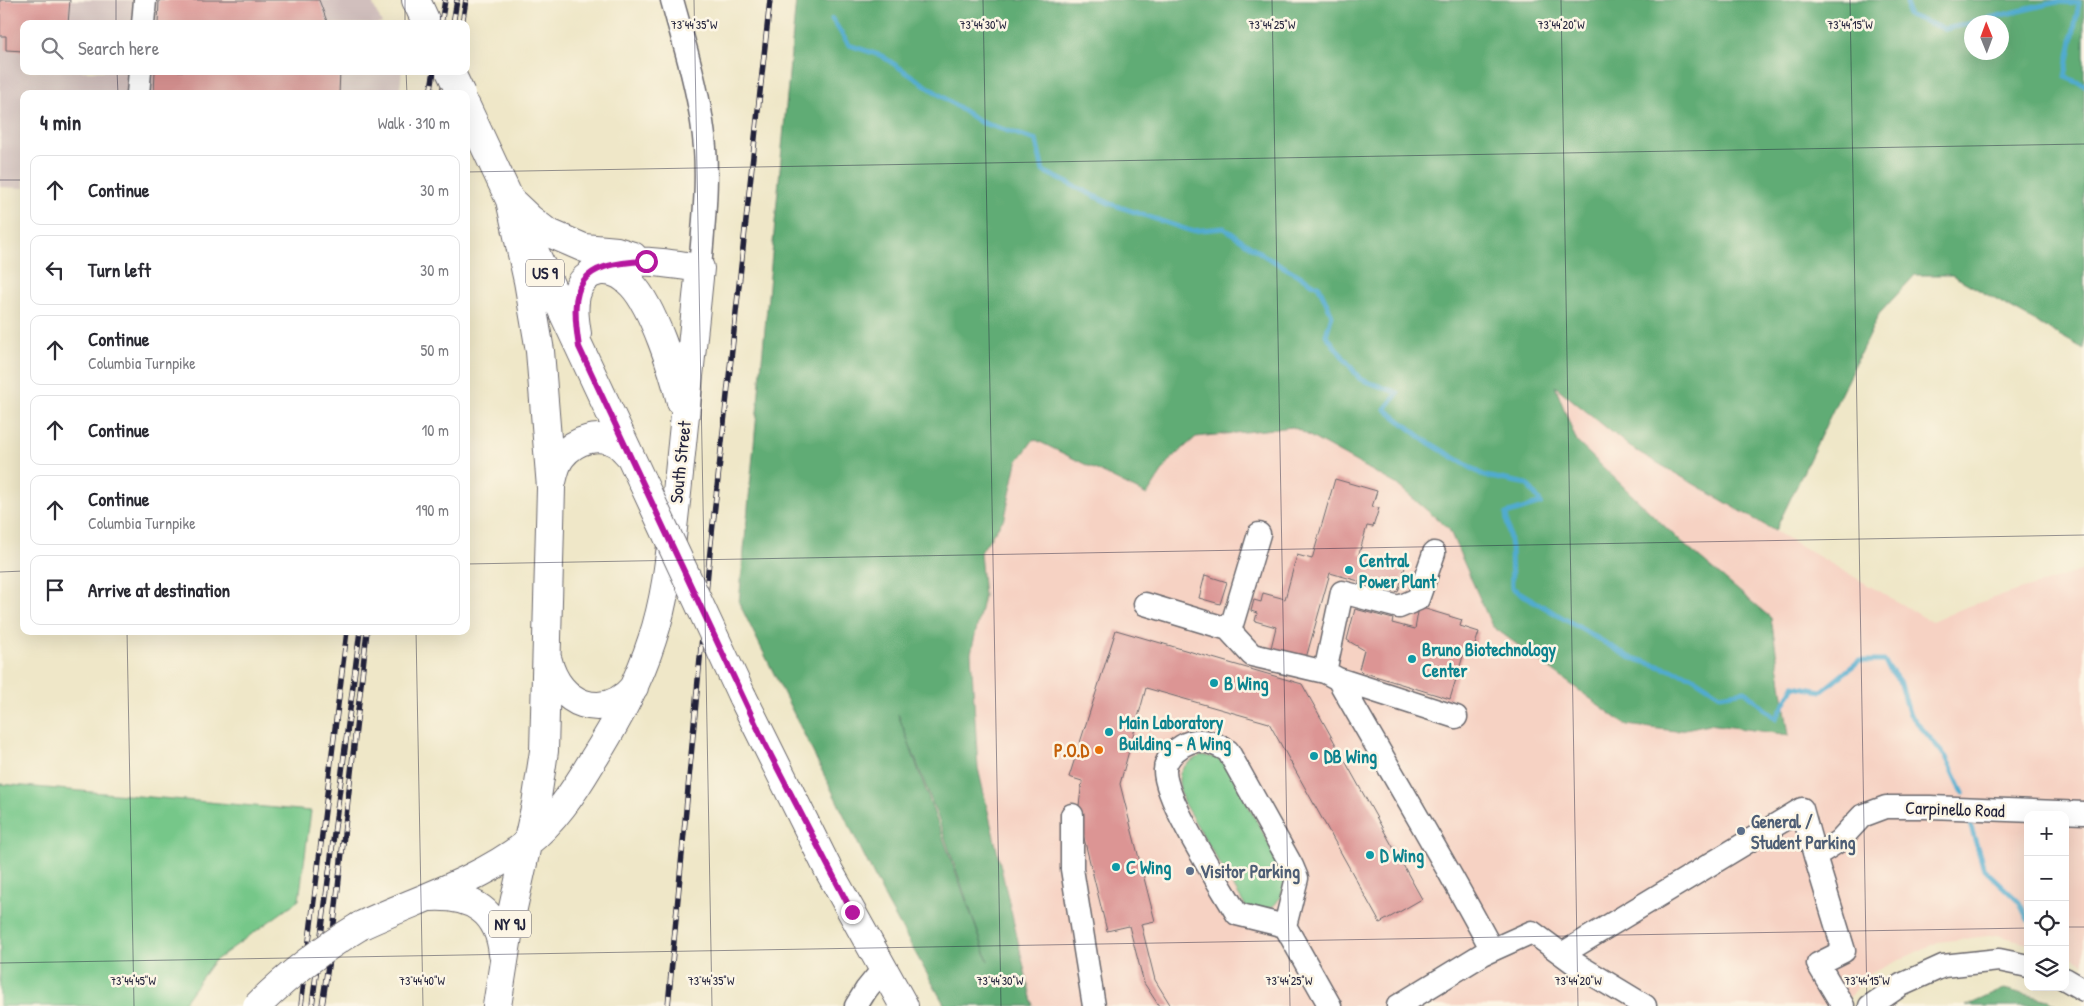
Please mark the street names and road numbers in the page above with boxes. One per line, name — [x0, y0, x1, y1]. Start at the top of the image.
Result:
road number: US 9 — [526, 260, 564, 286]
street label: South Street — [663, 419, 697, 504]
street label: Carpinello Road — [1905, 795, 2005, 823]
road number: NY 9J — [489, 911, 531, 938]

